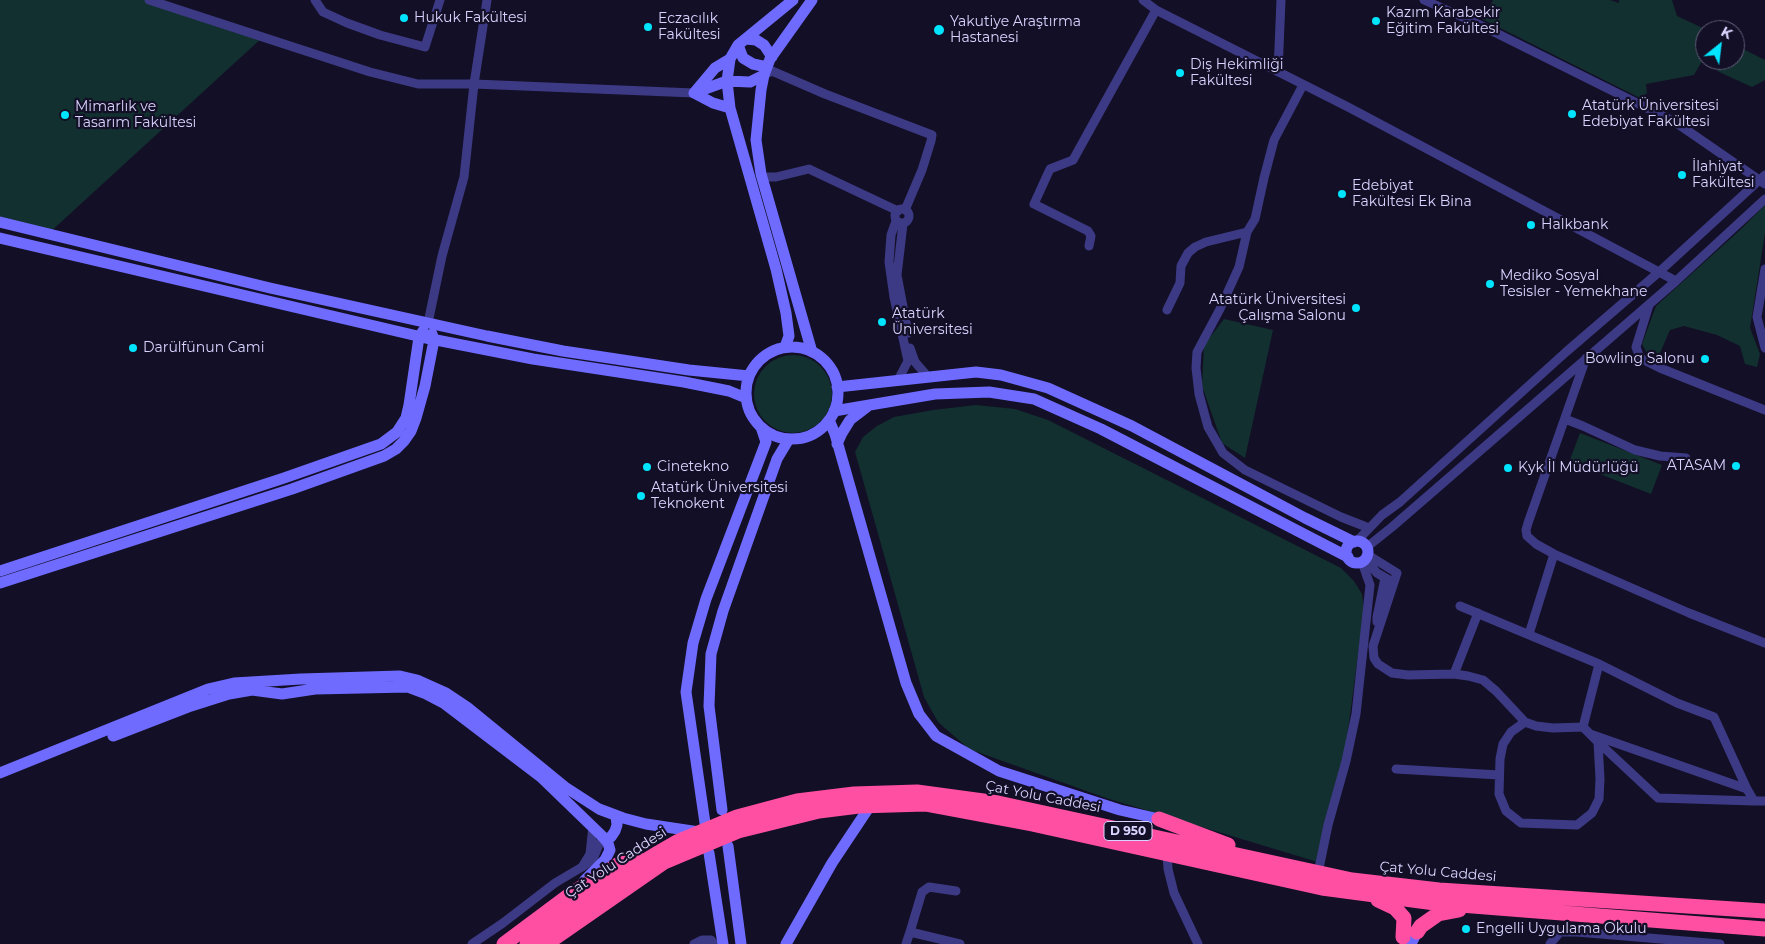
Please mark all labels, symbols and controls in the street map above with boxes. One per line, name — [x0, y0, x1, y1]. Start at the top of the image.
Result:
place label: Kazım Karabekir Eğitim Fakültesi — [1386, 5, 1500, 38]
place label: Hukuk Fakültesi — [414, 10, 527, 26]
place label: Eczacılık Fakültesi — [658, 11, 721, 44]
marker: Hukuk Fakültesi — [398, 12, 410, 24]
place label: Yakutiye Araştırma Hastanesi — [950, 14, 1081, 46]
marker: Kazım Karabekir Eğitim Fakültesi — [1370, 15, 1382, 27]
north arrow — [1695, 20, 1745, 70]
marker: Eczacılık Fakültesi — [642, 21, 654, 33]
text: K — [1718, 22, 1736, 43]
marker: Yakutiye Araştırma Hastanesi — [932, 23, 946, 37]
place label: Diş Hekimliği Fakültesi — [1190, 57, 1284, 90]
marker: Diş Hekimliği Fakültesi — [1174, 67, 1186, 79]
place label: Atatürk Üniversitesi Edebiyat Fakültesi — [1582, 98, 1719, 130]
place label: Mimarlık ve Tasarım Fakültesi — [75, 99, 196, 132]
marker: Atatürk Üniversitesi Edebiyat Fakültesi — [1566, 108, 1578, 120]
marker: Mimarlık ve Tasarım Fakültesi — [59, 109, 71, 121]
place label: İlahiyat Fakültesi — [1692, 159, 1755, 192]
marker: İlahiyat Fakültesi — [1676, 169, 1688, 181]
place label: Edebiyat Fakültesi Ek Bina — [1352, 178, 1472, 210]
marker: Edebiyat Fakültesi Ek Bina — [1336, 188, 1348, 200]
place label: Halkbank — [1541, 217, 1608, 233]
marker: Halkbank — [1525, 219, 1537, 231]
place label: Mediko Sosyal Tesisler - Yemekhane — [1500, 268, 1648, 300]
marker: Mediko Sosyal Tesisler - Yemekhane — [1484, 278, 1496, 290]
place label: Atatürk Üniversitesi Çalışma Salonu — [1209, 292, 1346, 324]
marker: Atatürk Üniversitesi Çalışma Salonu — [1350, 302, 1362, 314]
place label: Atatürk Üniversitesi — [892, 306, 973, 338]
marker: Atatürk Üniversitesi — [876, 316, 888, 328]
place label: Darülfünun Cami — [143, 340, 264, 356]
marker: Darülfünun Cami — [127, 342, 139, 354]
place label: Bowling Salonu — [1585, 351, 1695, 367]
marker: Bowling Salonu — [1699, 353, 1711, 365]
place label: ATASAM — [1667, 458, 1726, 474]
place label: Cinetekno — [657, 459, 729, 475]
place label: Kyk İl Müdürlüğü — [1518, 460, 1639, 476]
marker: ATASAM — [1730, 460, 1742, 472]
marker: Cinetekno — [641, 461, 653, 473]
marker: Kyk İl Müdürlüğü — [1502, 462, 1514, 474]
place label: Atatürk Üniversitesi Teknokent — [651, 480, 788, 512]
marker: Atatürk Üniversitesi Teknokent — [635, 490, 647, 502]
street label: Çat Yolu Caddesi — [984, 778, 1102, 816]
road number: D 950 — [1104, 821, 1152, 840]
street label: Çat Yolu Caddesi — [562, 824, 670, 902]
street label: Çat Yolu Caddesi — [1379, 859, 1497, 885]
place label: Engelli Uygulama Okulu — [1476, 921, 1647, 937]
marker: Engelli Uygulama Okulu — [1460, 923, 1472, 935]

